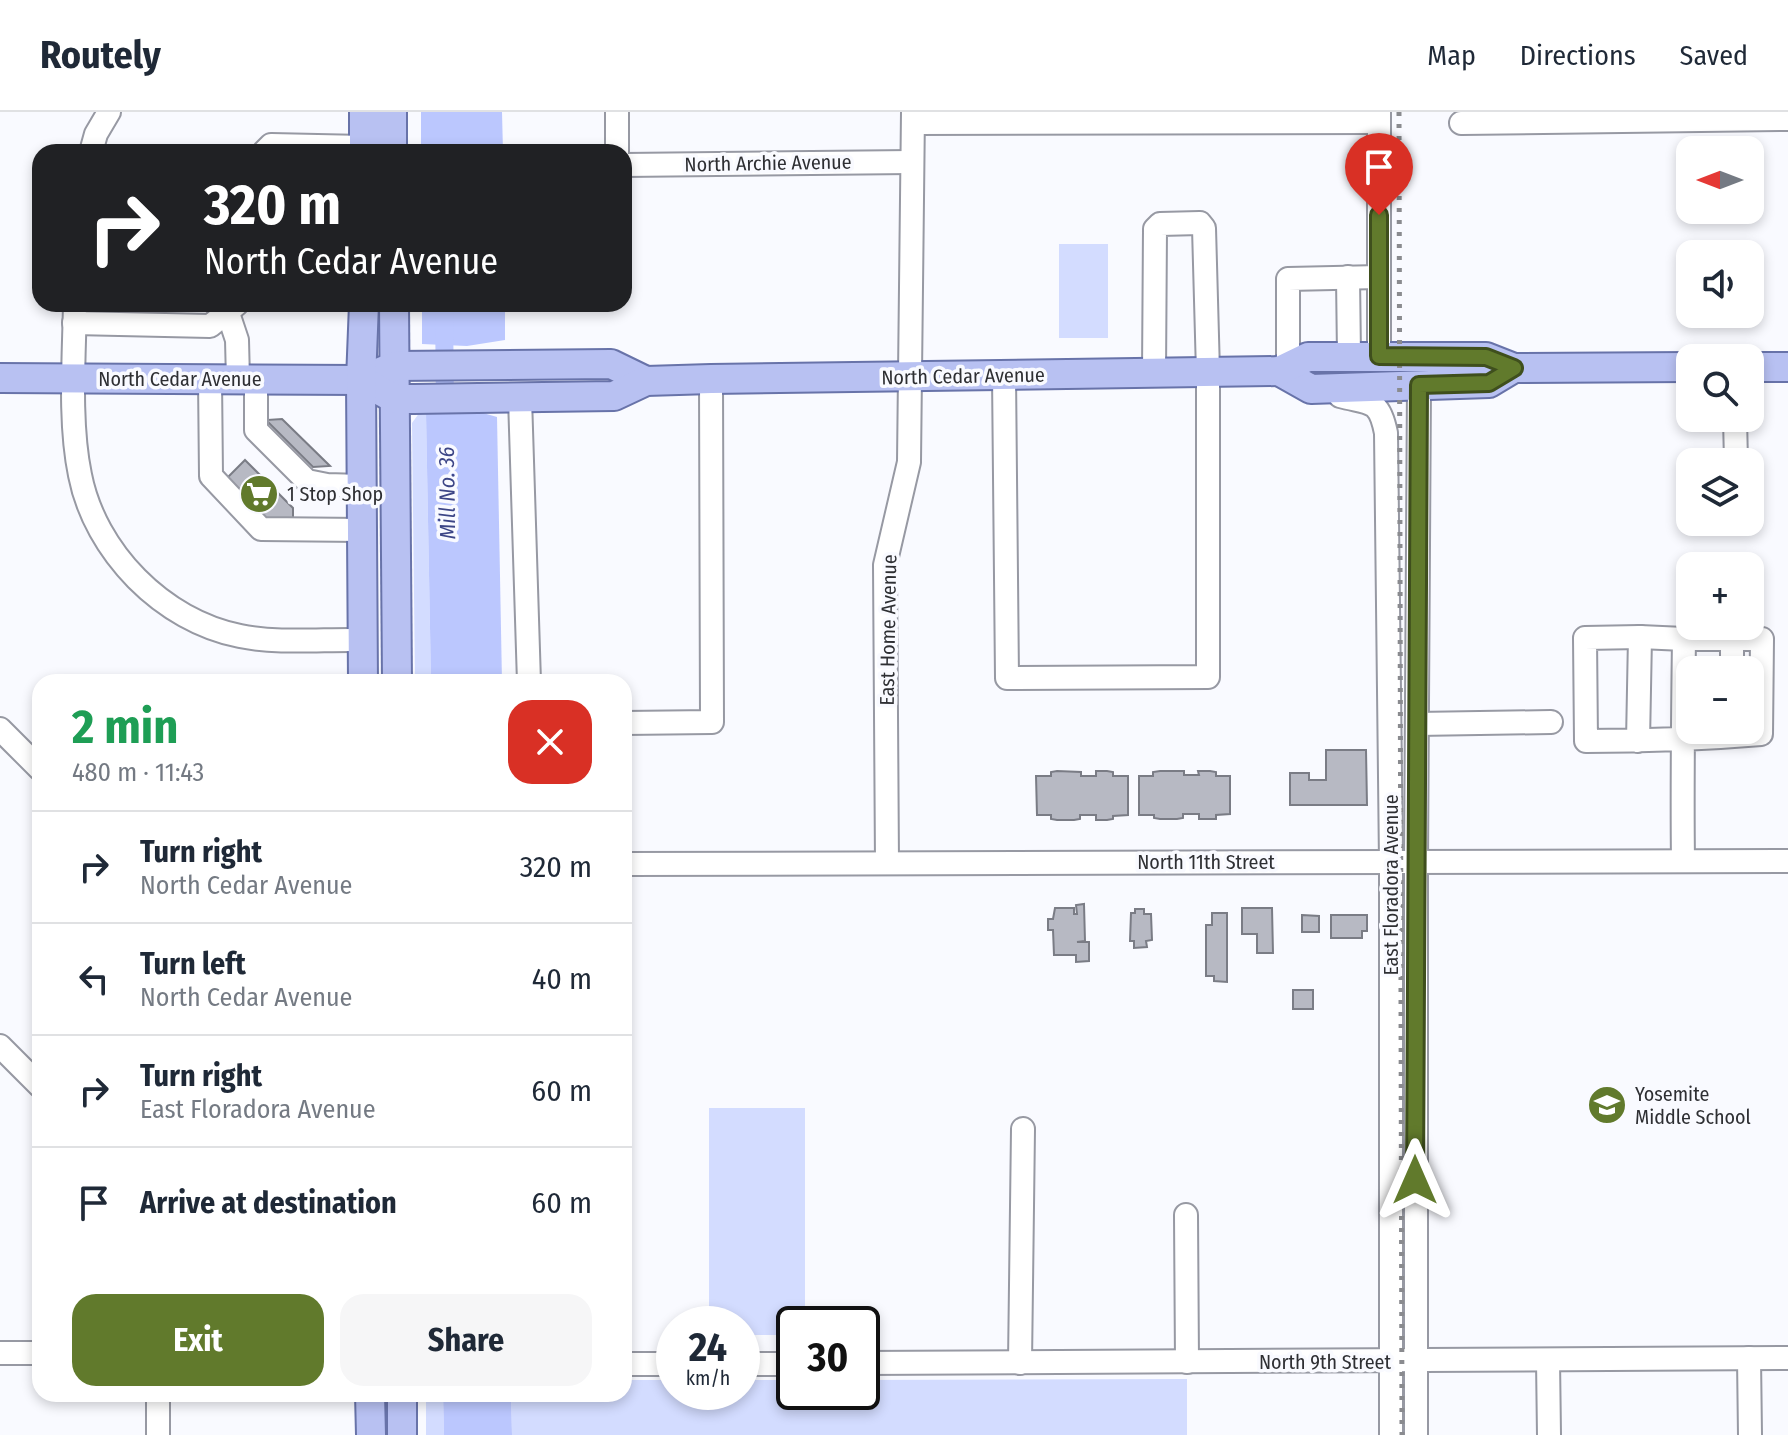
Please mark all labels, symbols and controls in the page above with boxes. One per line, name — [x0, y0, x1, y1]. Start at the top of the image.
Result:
text: Routely — [40, 32, 161, 78]
text: Map — [1427, 39, 1476, 72]
text: Directions — [1520, 39, 1636, 72]
text: Saved — [1680, 39, 1748, 72]
pin — [1345, 133, 1413, 215]
north arrow — [1676, 136, 1764, 224]
map controls — [1676, 136, 1764, 744]
icon: arrive — [1357, 145, 1401, 189]
street label: North Archie Avenue — [684, 150, 852, 176]
text: 320 m — [204, 172, 341, 239]
icon: right — [72, 176, 176, 280]
text: North Cedar Avenue — [204, 240, 498, 284]
button: sound — [1676, 240, 1764, 328]
button: search — [1676, 344, 1764, 432]
street label: North Cedar Avenue — [881, 363, 1045, 389]
street label: North Cedar Avenue — [98, 367, 262, 391]
water label: Mill No. 36 — [433, 446, 461, 540]
button: layers — [1676, 448, 1764, 536]
supermarket icon: 1 Stop Shop — [238, 473, 280, 515]
place label: 1 Stop Shop — [287, 482, 383, 506]
button: + — [1676, 552, 1764, 640]
street label: East Home Avenue — [875, 554, 901, 706]
button: − — [1676, 656, 1764, 744]
text: 2 min — [72, 698, 178, 756]
button: close — [508, 700, 592, 784]
text: 480 m · 11:43 — [72, 757, 204, 788]
street label: East Floradora Avenue — [1379, 794, 1403, 976]
text: Turn right — [140, 834, 262, 870]
icon: right — [72, 845, 116, 889]
text: 320 m — [520, 849, 592, 885]
street label: North 11th Street — [1137, 850, 1275, 874]
text: North Cedar Avenue — [140, 870, 352, 901]
text: Turn left — [140, 946, 246, 982]
icon: left — [72, 957, 116, 1001]
text: 40 m — [532, 961, 592, 997]
text: North Cedar Avenue — [140, 982, 352, 1013]
text: Turn right — [140, 1058, 262, 1094]
icon: right — [72, 1069, 116, 1113]
text: 60 m — [531, 1073, 592, 1109]
place label: Yosemite Middle School — [1635, 1082, 1751, 1129]
school or university icon: Yosemite Middle School — [1586, 1084, 1628, 1126]
text: East Floradora Avenue — [140, 1094, 376, 1125]
position arrow — [1373, 1138, 1457, 1222]
icon: arrive — [72, 1181, 116, 1225]
text: Arrive at destination — [140, 1185, 397, 1221]
text: 60 m — [531, 1185, 592, 1221]
button: Exit — [72, 1294, 324, 1386]
button: Share — [340, 1294, 592, 1386]
speed limit sign: 30 — [776, 1306, 880, 1410]
text: 24 — [689, 1324, 727, 1372]
street label: North 9th Street — [1259, 1350, 1392, 1374]
text: km/h — [686, 1366, 730, 1390]

